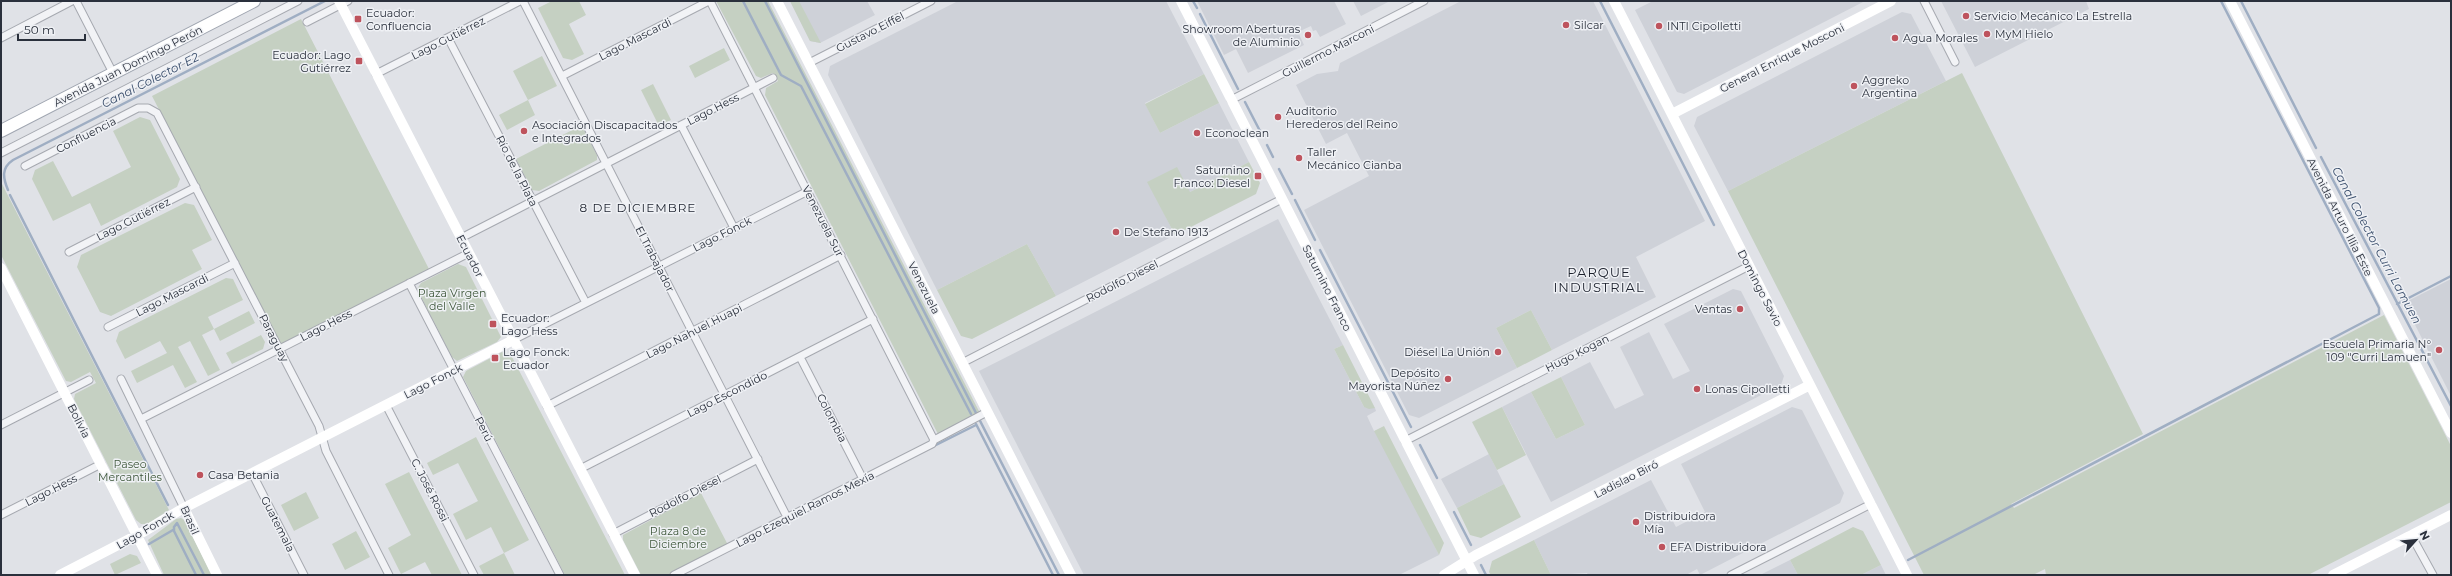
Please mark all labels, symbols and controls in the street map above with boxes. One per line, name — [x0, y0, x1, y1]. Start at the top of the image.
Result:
place label: Ecuador: Confluencia — [366, 6, 432, 33]
street label: Gustavo Eiffel — [834, 9, 906, 55]
place label: Servicio Mecánico La Estrella — [1974, 9, 2132, 23]
marker: Servicio Mecánico La Estrella — [1961, 11, 1971, 21]
street label: Lago Gutiérrez — [409, 13, 488, 63]
marker: Ecuador: Confluencia — [353, 14, 363, 24]
street label: Lago Mascardi — [596, 15, 674, 63]
scale bar — [18, 16, 85, 42]
place label: Silcar — [1574, 18, 1604, 32]
place label: INTI Cipolletti — [1667, 19, 1741, 33]
marker: Silcar — [1561, 20, 1571, 30]
street label: General Enrique Mosconi — [1717, 20, 1847, 96]
marker: INTI Cipolletti — [1654, 21, 1664, 31]
text: 50 m — [24, 22, 55, 37]
street label: Avenida Juan Domingo Perón — [51, 22, 205, 110]
place label: Showroom Aberturas de Aluminio — [1183, 22, 1301, 49]
street label: Guillermo Marconi — [1279, 22, 1377, 80]
place label: MyM Hielo — [1995, 27, 2053, 41]
marker: MyM Hielo — [1982, 29, 1992, 39]
marker: Showroom Aberturas de Aluminio — [1303, 30, 1313, 40]
place label: Agua Morales — [1903, 31, 1979, 45]
marker: Agua Morales — [1890, 33, 1900, 43]
place label: Ecuador: Lago Gutiérrez — [272, 48, 351, 75]
water label: Canal Colector E2 — [99, 49, 201, 111]
marker: Ecuador: Lago Gutiérrez — [354, 56, 364, 66]
place label: Aggreko Argentina — [1862, 73, 1917, 100]
marker: Aggreko Argentina — [1849, 81, 1859, 91]
street label: Lago Hess — [685, 90, 742, 128]
place label: Auditorio Herederos del Reino — [1286, 104, 1398, 131]
marker: Auditorio Herederos del Reino — [1273, 112, 1283, 122]
street label: Confluencia — [54, 114, 118, 156]
place label: Asociación Discapacitados e Integrados — [532, 118, 678, 145]
marker: Asociación Discapacitados e Integrados — [519, 126, 529, 136]
place label: Econoclean — [1205, 126, 1269, 140]
marker: Econoclean — [1192, 128, 1202, 138]
street label: Río de la Plata — [493, 133, 541, 209]
place label: Taller Mecánico Cianba — [1307, 145, 1402, 172]
marker: Taller Mecánico Cianba — [1294, 153, 1304, 163]
street label: Avenida Arturo Illia Este — [2304, 156, 2376, 279]
place label: Saturnino Franco: Diesel — [1173, 163, 1250, 190]
water label: Canal Colector Curri Lamuen — [2329, 164, 2425, 326]
marker: Saturnino Franco: Diesel — [1253, 171, 1263, 181]
street label: Venezuela Sur — [799, 183, 847, 259]
street label: Lago Gutiérrez — [94, 194, 173, 244]
district label: 8 DE DICIEMBRE — [580, 200, 696, 215]
street label: Lago Fonck — [690, 213, 754, 255]
street label: El Trabajador — [632, 224, 678, 294]
place label: De Stefano 1913 — [1124, 225, 1208, 239]
marker: De Stefano 1913 — [1111, 227, 1121, 237]
street label: Ecuador — [453, 232, 487, 280]
street label: Saturnino Franco — [1299, 243, 1355, 333]
street label: Domingo Savio — [1735, 247, 1785, 329]
street label: Rodolfo Diesel — [1084, 257, 1160, 305]
street label: Venezuela — [905, 259, 943, 317]
district label: PARQUE INDUSTRIAL — [1553, 264, 1645, 295]
street label: Lago Mascardi — [133, 271, 211, 319]
park label: Plaza Virgen del Valle — [418, 286, 486, 313]
street label: Lago Nahuel Huapi — [643, 301, 745, 361]
place label: Ventas — [1695, 302, 1733, 316]
marker: Ventas — [1735, 304, 1745, 314]
street label: Lago Hess — [298, 306, 355, 344]
place label: Ecuador: Lago Hess — [501, 311, 558, 338]
street label: Paraguay — [256, 312, 292, 364]
marker: Ecuador: Lago Hess — [488, 319, 498, 329]
street label: Hugo Kogan — [1543, 331, 1611, 375]
place label: Escuela Primaria N° 109 "Curri Lamuen" — [2322, 337, 2431, 364]
place label: Lago Fonck: Ecuador — [503, 345, 569, 372]
place label: Diésel La Unión — [1404, 345, 1490, 359]
marker: Escuela Primaria N° 109 "Curri Lamuen" — [2434, 345, 2444, 355]
marker: Diésel La Unión — [1493, 347, 1503, 357]
marker: Lago Fonck: Ecuador — [490, 353, 500, 363]
street label: Lago Fonck — [401, 360, 465, 402]
place label: Depósito Mayorista Núñez — [1348, 366, 1440, 393]
street label: Lago Escondido — [685, 368, 770, 420]
marker: Depósito Mayorista Núñez — [1443, 374, 1453, 384]
place label: Lonas Cipolletti — [1705, 382, 1790, 396]
marker: Lonas Cipolletti — [1692, 384, 1702, 394]
street label: Colombia — [814, 391, 850, 445]
street label: Bolivia — [64, 402, 94, 440]
street label: Perú — [472, 414, 496, 444]
street label: C. José Rossi — [408, 456, 452, 524]
park label: Paseo Mercantiles — [98, 457, 163, 484]
street label: Ladislao Biró — [1591, 457, 1661, 501]
place label: Casa Betania — [208, 468, 280, 482]
street label: Lago Ezequiel Ramos Mexía — [733, 468, 877, 550]
marker: Casa Betania — [195, 470, 205, 480]
street label: Lago Hess — [23, 471, 80, 509]
street label: Rodolfo Diesel — [647, 472, 723, 520]
street label: Guatemala — [258, 494, 298, 554]
street label: Brasil — [177, 503, 203, 537]
street label: Lago Fonck — [114, 508, 177, 552]
place label: Distribuidora Mía — [1644, 509, 1716, 536]
marker: Distribuidora Mía — [1631, 517, 1641, 527]
north arrow — [2396, 520, 2436, 560]
park label: Plaza 8 de Diciembre — [649, 524, 707, 551]
text: N — [2417, 528, 2433, 543]
place label: EFA Distribuidora — [1670, 540, 1767, 554]
marker: EFA Distribuidora — [1657, 542, 1667, 552]

